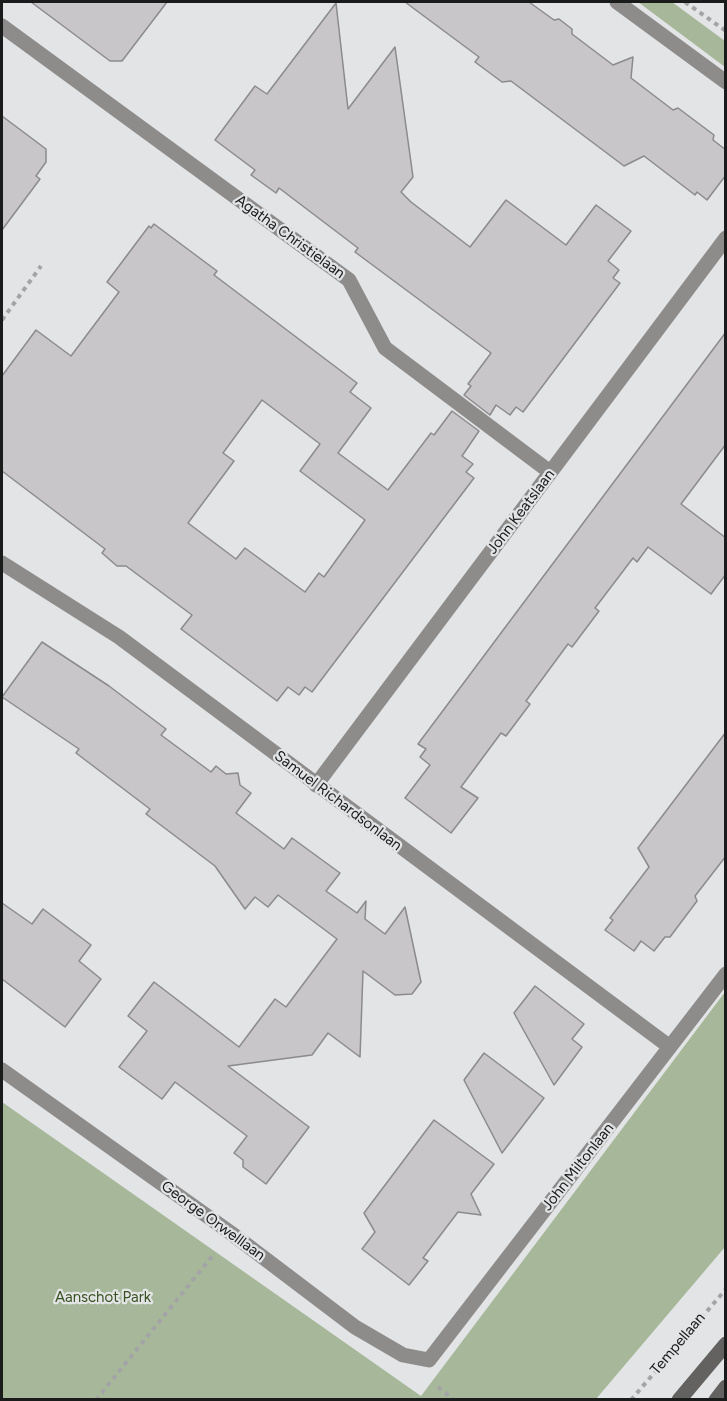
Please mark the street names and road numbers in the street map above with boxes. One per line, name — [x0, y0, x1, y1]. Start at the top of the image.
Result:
street label: Agatha Christielaan — [232, 191, 348, 283]
street label: John Keatslaan — [483, 466, 559, 558]
street label: Samuel Richardsonlaan — [271, 747, 405, 855]
street label: John Miltonlaan — [538, 1120, 618, 1214]
street label: George Orwelllaan — [158, 1177, 268, 1265]
street label: Tempellaan — [647, 1309, 709, 1379]

